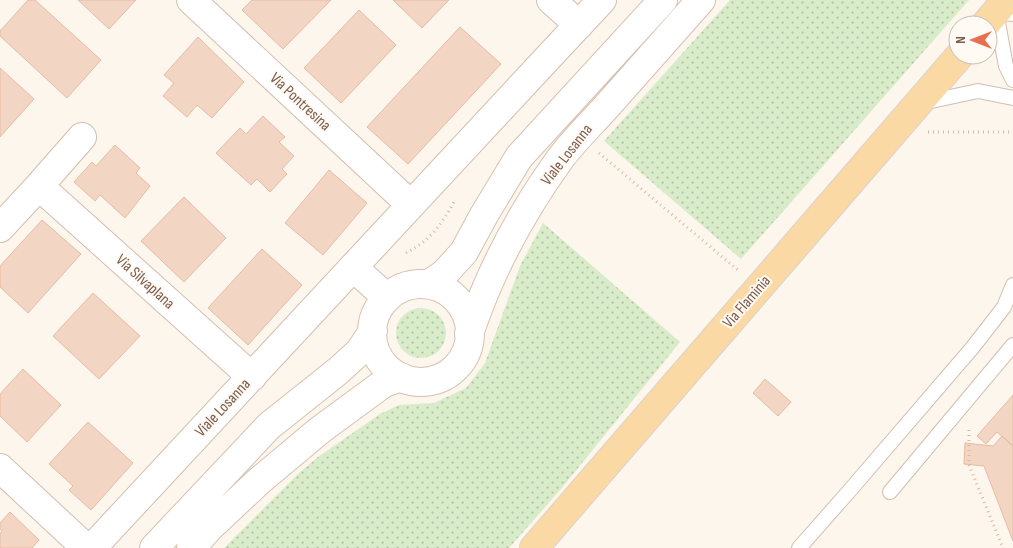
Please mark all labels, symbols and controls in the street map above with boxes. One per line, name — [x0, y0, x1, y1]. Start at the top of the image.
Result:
north arrow — [948, 15, 998, 65]
text: N — [952, 36, 969, 44]
street label: Via Pontresina — [266, 69, 334, 135]
street label: Viale Losanna — [537, 121, 597, 189]
street label: Via Silvaplana — [112, 251, 178, 313]
street label: Via Flaminia — [719, 272, 775, 332]
street label: Viale Losanna — [191, 375, 255, 441]

